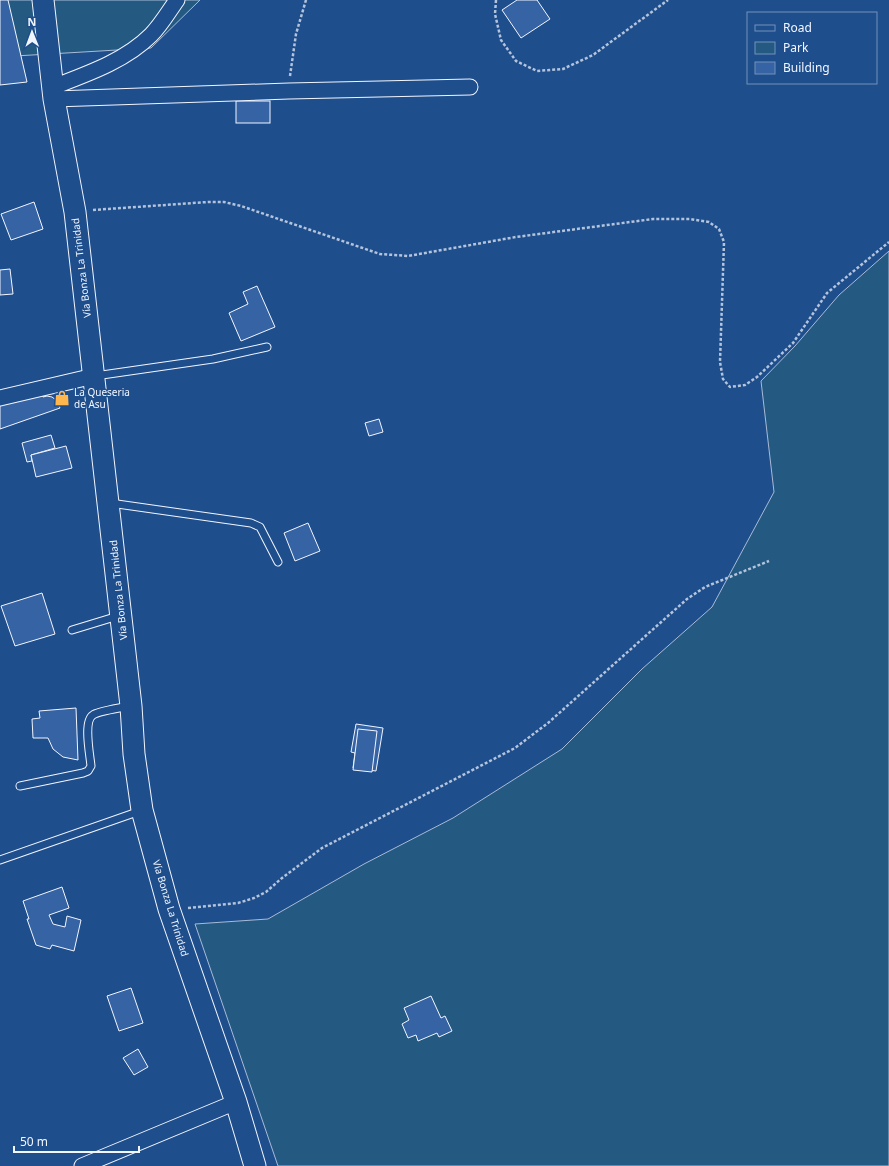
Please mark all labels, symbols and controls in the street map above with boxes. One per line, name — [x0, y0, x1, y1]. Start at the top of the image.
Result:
north arrow — [12, 12, 52, 52]
legend — [747, 12, 877, 84]
text: N — [27, 14, 36, 29]
text: Road — [783, 19, 812, 36]
text: Park — [783, 39, 809, 56]
text: Building — [783, 59, 830, 76]
street label: Vía Bonza La Trinidad — [68, 217, 94, 319]
place label: La Queseria de Asu — [74, 385, 130, 411]
shop icon: La Queseria de Asu — [53, 389, 71, 407]
street label: Vía Bonza La Trinidad — [106, 539, 130, 641]
street label: Vía Bonza La Trinidad — [150, 858, 192, 958]
scale bar — [14, 1128, 139, 1154]
text: 50 m — [20, 1133, 48, 1150]

